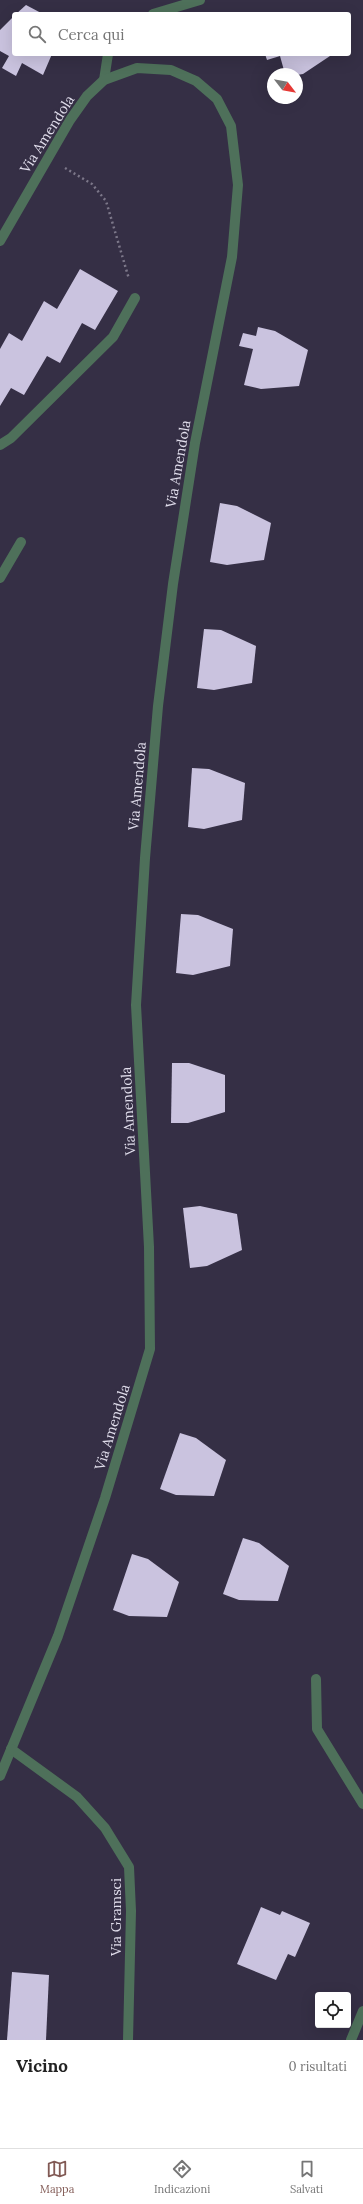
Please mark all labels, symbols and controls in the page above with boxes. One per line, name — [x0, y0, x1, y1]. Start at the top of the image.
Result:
search box — [12, 12, 351, 56]
icon: search — [26, 23, 48, 45]
text: Cerca qui — [58, 25, 124, 44]
north arrow — [267, 68, 303, 104]
street label: Via Amendola — [15, 92, 78, 177]
street label: Via Amendola — [161, 419, 195, 510]
street label: Via Amendola — [124, 741, 150, 832]
street label: Via Amendola — [117, 1066, 139, 1157]
street label: Via Amendola — [90, 1382, 134, 1473]
street label: Via Gramsci — [107, 1878, 125, 1957]
map controls — [315, 1992, 351, 2028]
button: locate — [315, 1992, 351, 2028]
text: Vicino — [16, 2055, 68, 2077]
text: 0 risultati — [289, 2058, 347, 2075]
tab: Mappa — [40, 2158, 74, 2196]
tab: Indicazioni — [154, 2158, 210, 2196]
tab: Salvati — [290, 2158, 323, 2196]

